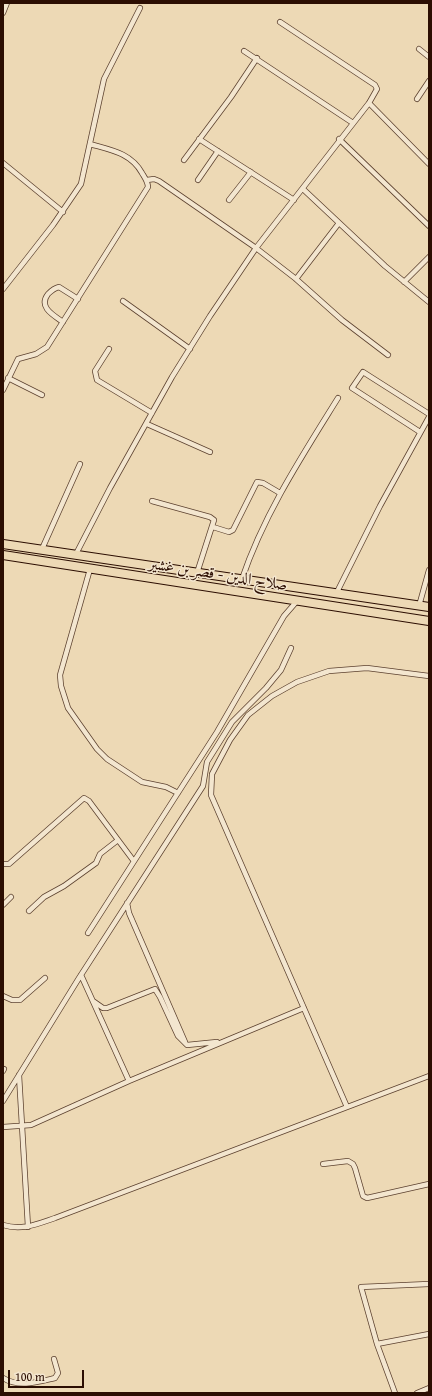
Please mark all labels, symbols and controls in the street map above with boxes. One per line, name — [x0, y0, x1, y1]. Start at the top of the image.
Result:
street label: صلاح الدين - قصر بن غشير — [147, 555, 289, 595]
scale bar — [10, 1362, 86, 1388]
text: 100 m — [15, 1368, 45, 1385]

